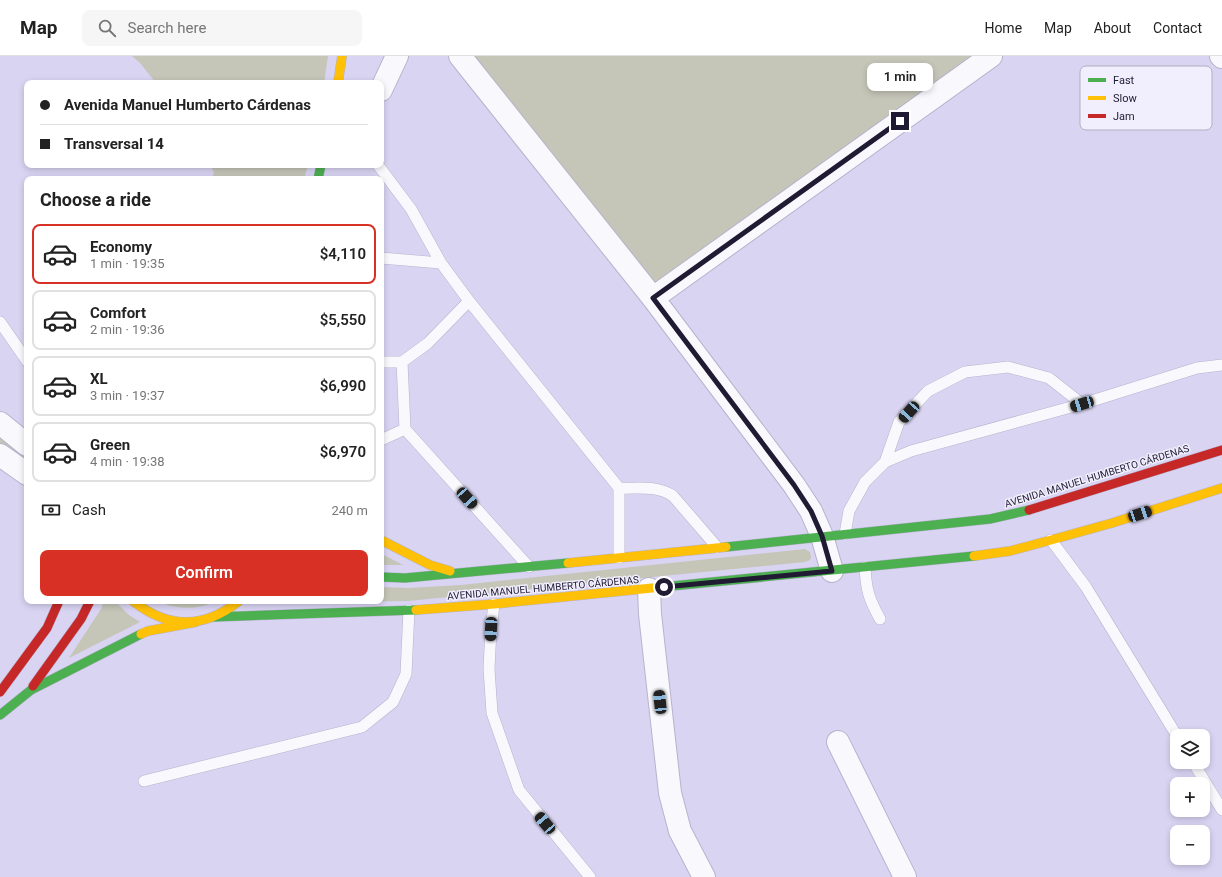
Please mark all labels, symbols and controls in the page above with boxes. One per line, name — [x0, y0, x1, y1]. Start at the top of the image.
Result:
search box — [82, 10, 362, 46]
text: Map — [20, 16, 58, 39]
icon: search — [96, 17, 118, 39]
text: Search here — [128, 19, 206, 37]
text: Home — [984, 20, 1022, 36]
text: Map — [1044, 20, 1072, 36]
text: About — [1094, 20, 1131, 36]
text: Contact — [1153, 20, 1202, 36]
callout: 1 min — [867, 63, 933, 91]
legend — [1080, 66, 1212, 130]
text: 1 min — [884, 69, 916, 84]
text: Fast — [1113, 74, 1135, 87]
text: Slow — [1113, 92, 1137, 105]
text: Avenida Manuel Humberto Cárdenas — [64, 96, 311, 114]
text: Jam — [1113, 110, 1135, 123]
route end — [891, 112, 909, 130]
text: Transversal 14 — [64, 135, 164, 153]
text: Choose a ride — [40, 189, 151, 210]
icon: car — [42, 236, 78, 272]
text: Economy — [90, 238, 152, 256]
text: $4,110 — [320, 245, 366, 263]
text: 1 min · 19:35 — [90, 256, 165, 271]
icon: car — [42, 302, 78, 338]
text: Comfort — [90, 304, 146, 322]
text: $5,550 — [320, 311, 366, 329]
text: 2 min · 19:36 — [90, 322, 165, 337]
icon: car — [42, 368, 78, 404]
text: XL — [90, 370, 108, 388]
text: $6,990 — [320, 377, 366, 395]
text: 3 min · 19:37 — [90, 388, 165, 403]
car — [1069, 395, 1095, 413]
car — [897, 399, 921, 425]
icon: car — [42, 434, 78, 470]
text: Green — [90, 436, 130, 454]
street label: AVENIDA MANUEL HUMBERTO CÁRDENAS — [1003, 442, 1191, 509]
text: $6,970 — [320, 443, 366, 461]
text: 4 min · 19:38 — [90, 454, 165, 469]
car — [455, 485, 479, 511]
icon: cash — [40, 499, 62, 521]
text: Cash — [72, 501, 106, 519]
text: 240 m — [331, 503, 368, 518]
car — [1127, 505, 1153, 523]
button: Confirm — [40, 550, 368, 596]
street label: AVENIDA MANUEL HUMBERTO CÁRDENAS — [447, 573, 639, 602]
route start — [655, 578, 673, 596]
car — [484, 617, 498, 641]
car — [653, 689, 667, 715]
map controls — [1170, 729, 1210, 865]
button: layers — [1170, 729, 1210, 769]
button: + — [1170, 777, 1210, 817]
car — [533, 810, 557, 836]
button: − — [1170, 825, 1210, 865]

